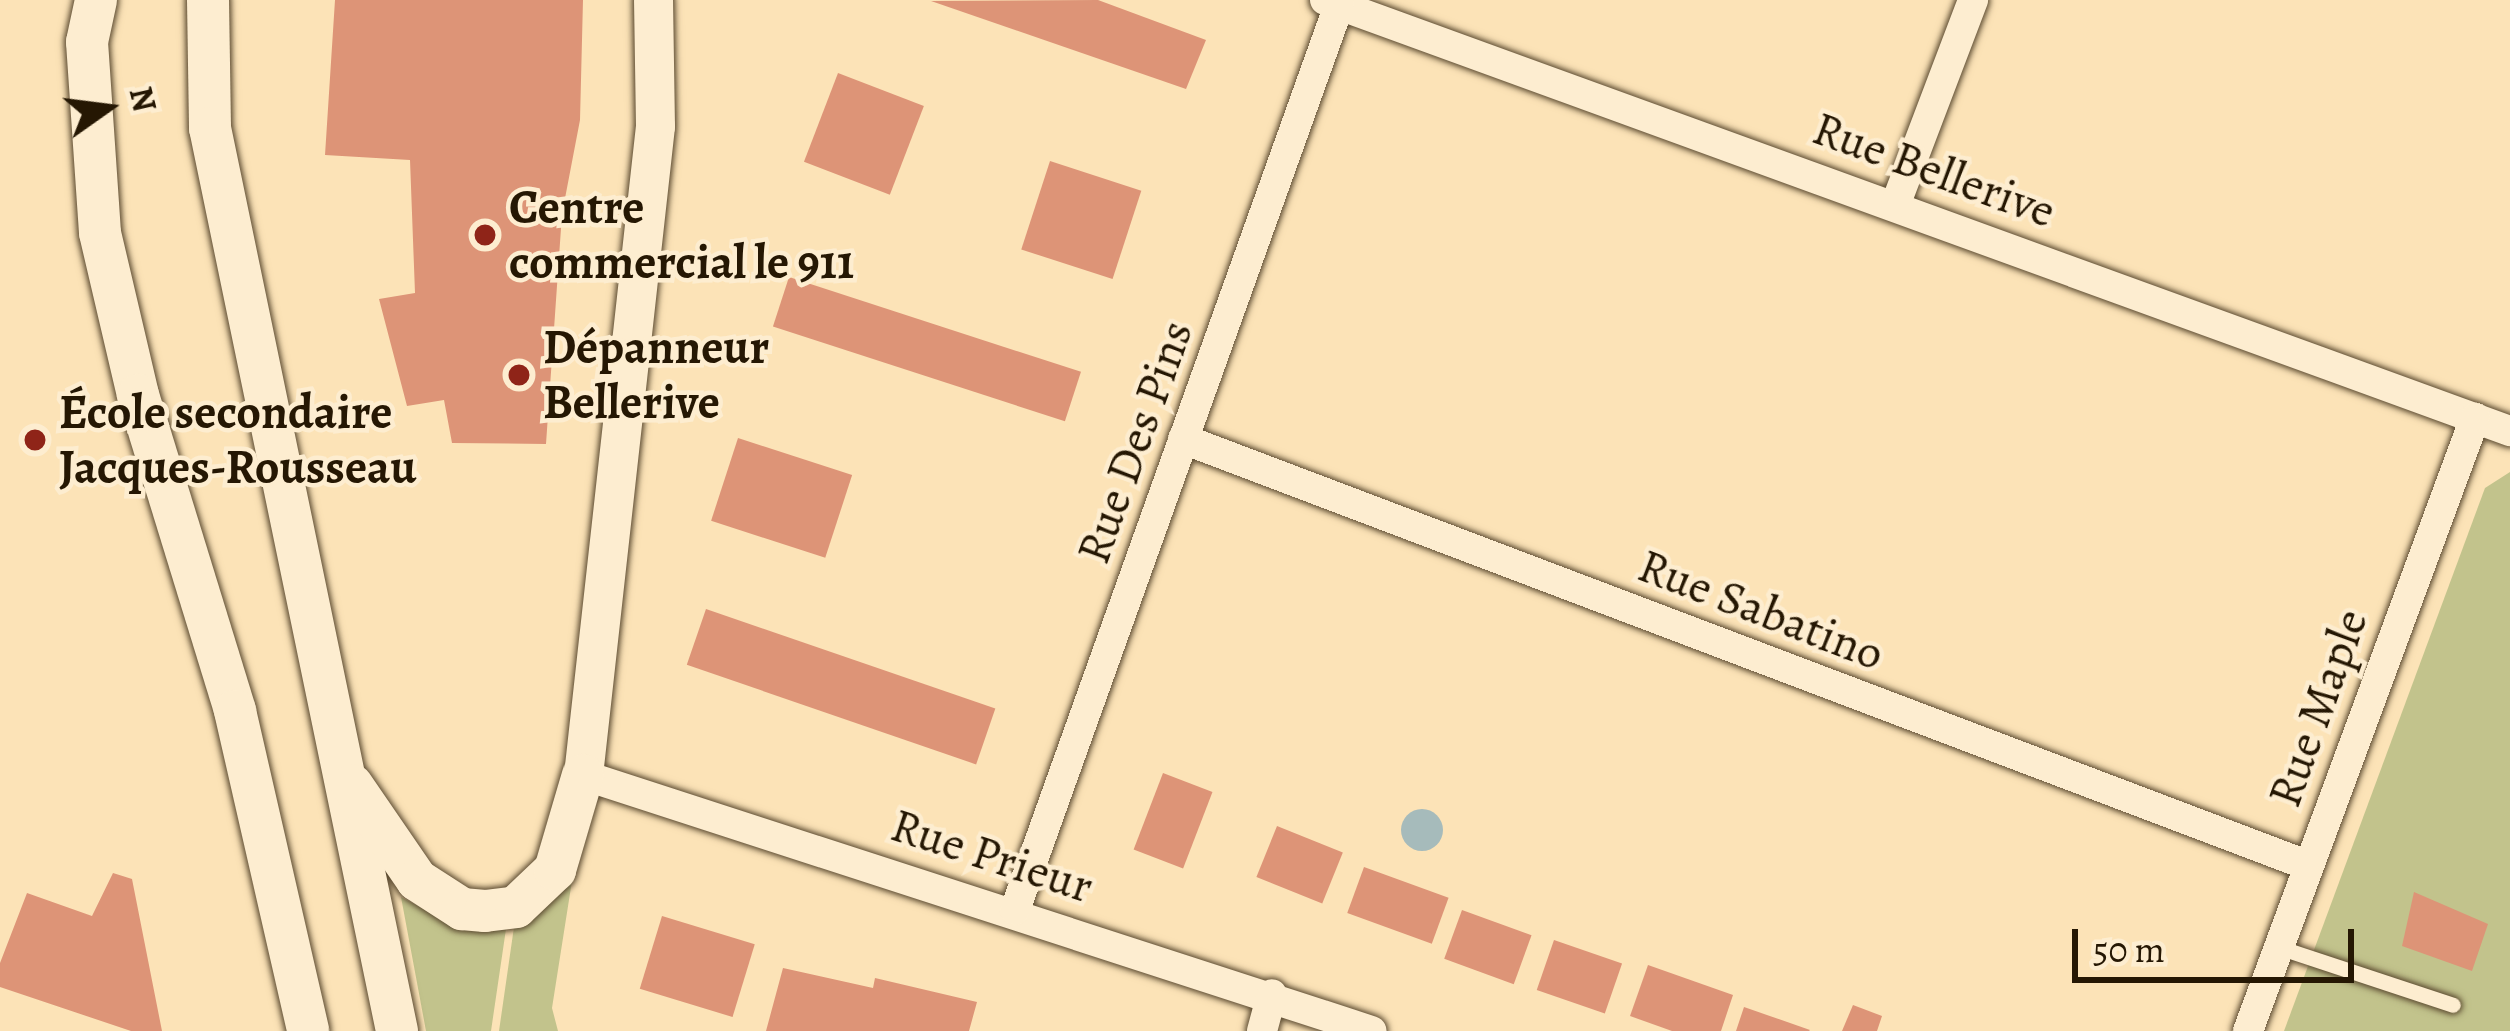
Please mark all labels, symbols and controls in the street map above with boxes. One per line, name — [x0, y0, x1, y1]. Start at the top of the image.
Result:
north arrow — [48, 48, 168, 168]
text: N — [119, 82, 168, 116]
street label: Rue Bellerive — [1805, 100, 2063, 240]
place label: Centre commercial le 911 — [509, 178, 854, 291]
marker: Centre commercial le 911 — [472, 222, 498, 248]
street label: Rue Des Pins — [1064, 313, 1206, 571]
place label: Dépanneur Bellerive — [543, 318, 769, 431]
marker: Dépanneur Bellerive — [506, 362, 532, 388]
place label: École secondaire Jacques-Rousseau — [59, 383, 417, 496]
marker: École secondaire Jacques-Rousseau — [22, 427, 48, 453]
street label: Rue Sabatino — [1630, 537, 1892, 683]
street label: Rue Maple — [2256, 601, 2380, 815]
street label: Rue Prieur — [884, 796, 1100, 916]
scale bar — [2078, 905, 2360, 979]
text: 50 m — [2093, 925, 2165, 974]

